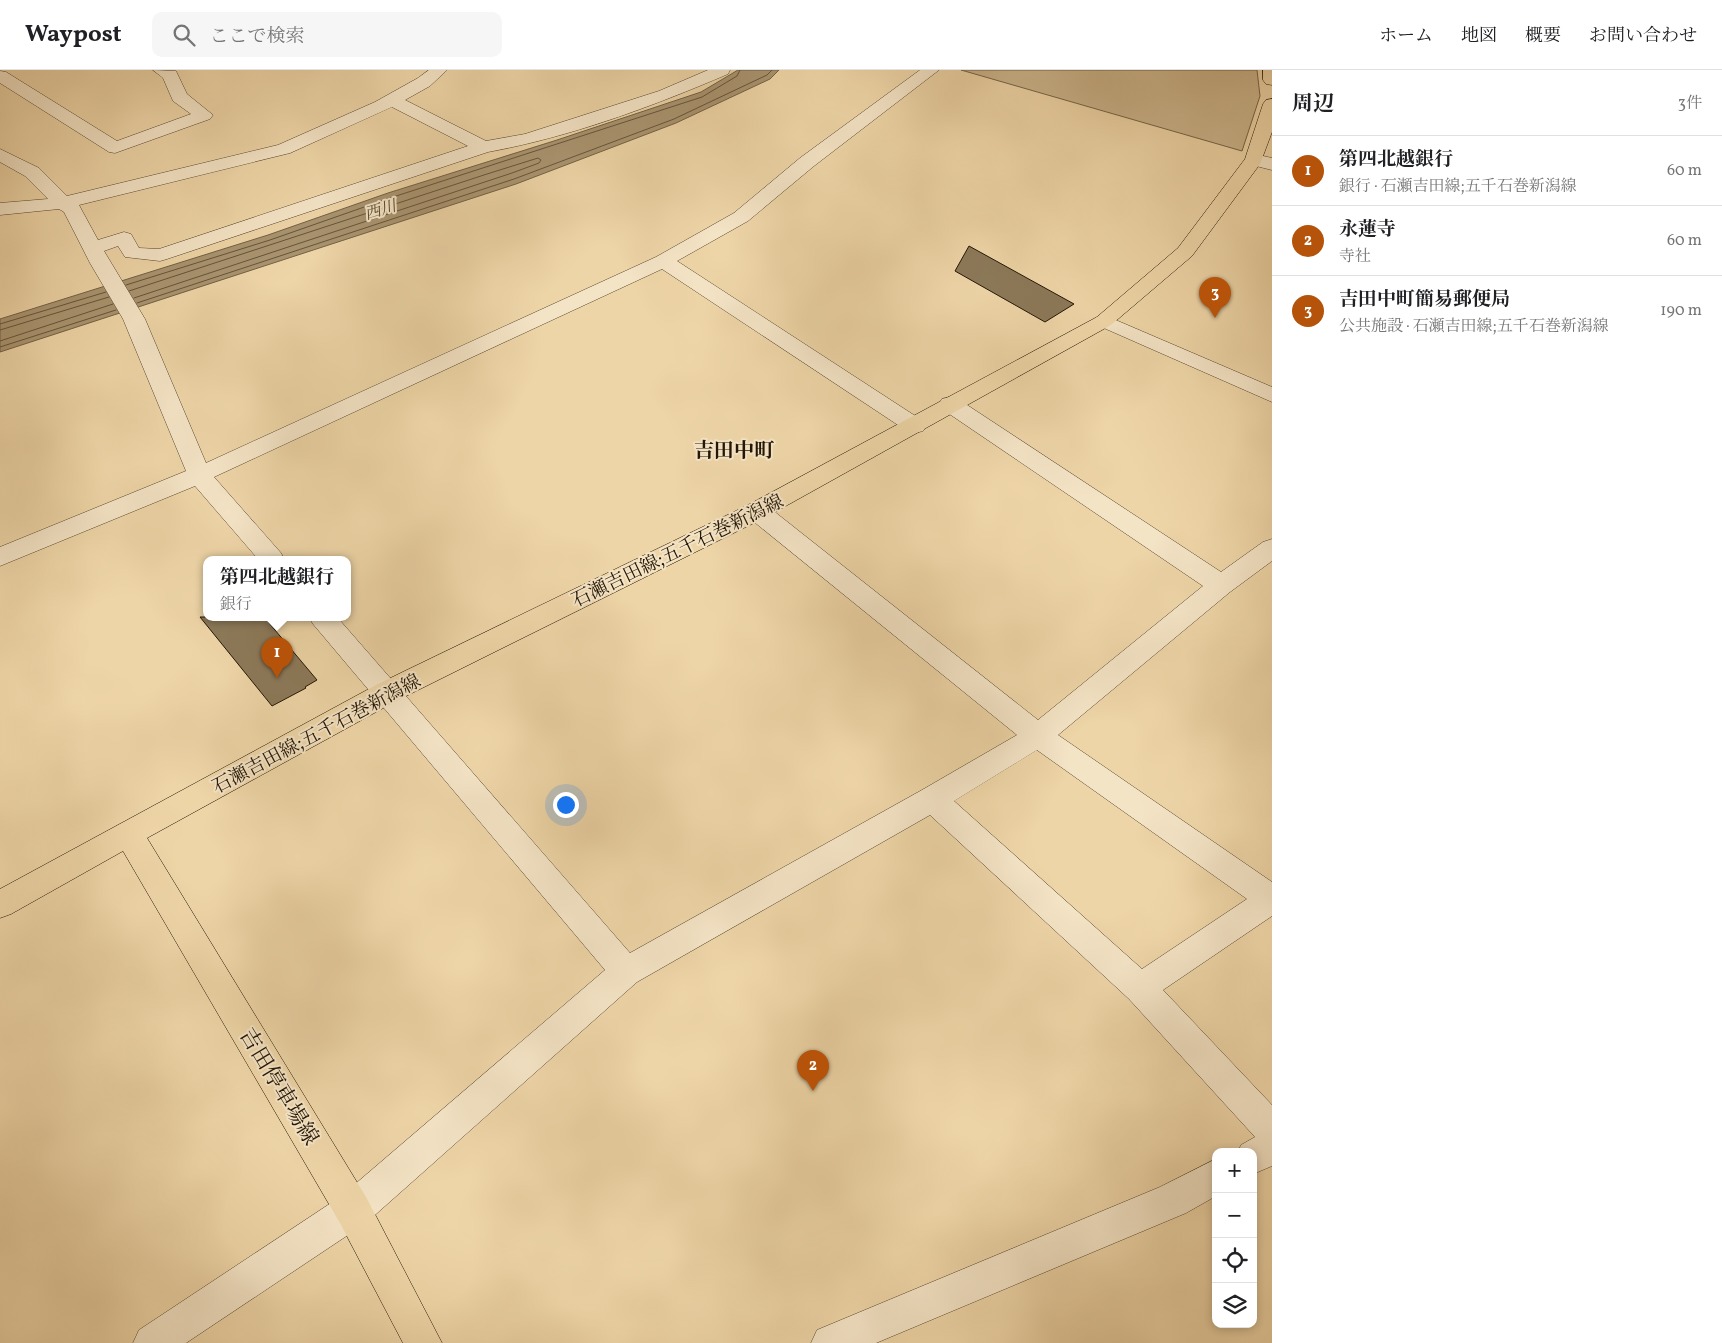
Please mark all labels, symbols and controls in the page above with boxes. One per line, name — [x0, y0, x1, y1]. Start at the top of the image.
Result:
search box — [152, 12, 502, 57]
text: Waypost — [25, 18, 122, 52]
icon: search — [170, 21, 198, 49]
text: ここで検索 — [210, 24, 305, 50]
text: ホーム — [1379, 24, 1433, 49]
text: 地図 — [1461, 24, 1497, 49]
text: 概要 — [1525, 24, 1561, 49]
text: お問い合わせ — [1589, 24, 1697, 49]
text: 周辺 — [1292, 90, 1334, 119]
text: 3件 — [1678, 93, 1702, 115]
text: 第四北越銀行 — [1339, 147, 1453, 173]
text: 1 — [1305, 160, 1311, 182]
text: 60 m — [1667, 160, 1702, 182]
text: 銀行 · 石瀬吉田線;五千石巻新潟線 — [1339, 176, 1577, 198]
water label: 西川 — [362, 195, 401, 226]
text: 永蓮寺 — [1339, 217, 1396, 243]
text: 2 — [1304, 230, 1312, 252]
text: 60 m — [1667, 230, 1702, 252]
text: 寺社 — [1339, 246, 1371, 268]
pin: 3 — [1199, 277, 1231, 318]
text: 吉田中町簡易郵便局 — [1339, 287, 1510, 313]
text: 3 — [1304, 300, 1312, 322]
text: 190 m — [1660, 300, 1702, 322]
text: 公共施設 · 石瀬吉田線;五千石巻新潟線 — [1339, 316, 1609, 338]
district label: 吉田中町 — [694, 438, 775, 466]
street label: 石瀬吉田線;五千石巻新潟線 — [568, 489, 788, 615]
popup — [203, 556, 351, 621]
text: 第四北越銀行 — [220, 565, 334, 591]
text: 銀行 — [220, 594, 252, 616]
pin: 1 — [261, 637, 293, 678]
street label: 石瀬吉田線;五千石巻新潟線 — [208, 669, 426, 801]
your location — [553, 792, 579, 818]
street label: 吉田停車場線 — [231, 1023, 325, 1152]
pin: 2 — [797, 1050, 829, 1091]
map controls — [1212, 1148, 1257, 1328]
button: + — [1212, 1148, 1257, 1193]
button: − — [1212, 1193, 1257, 1238]
button: locate — [1212, 1238, 1257, 1283]
button: layers — [1212, 1283, 1257, 1328]

